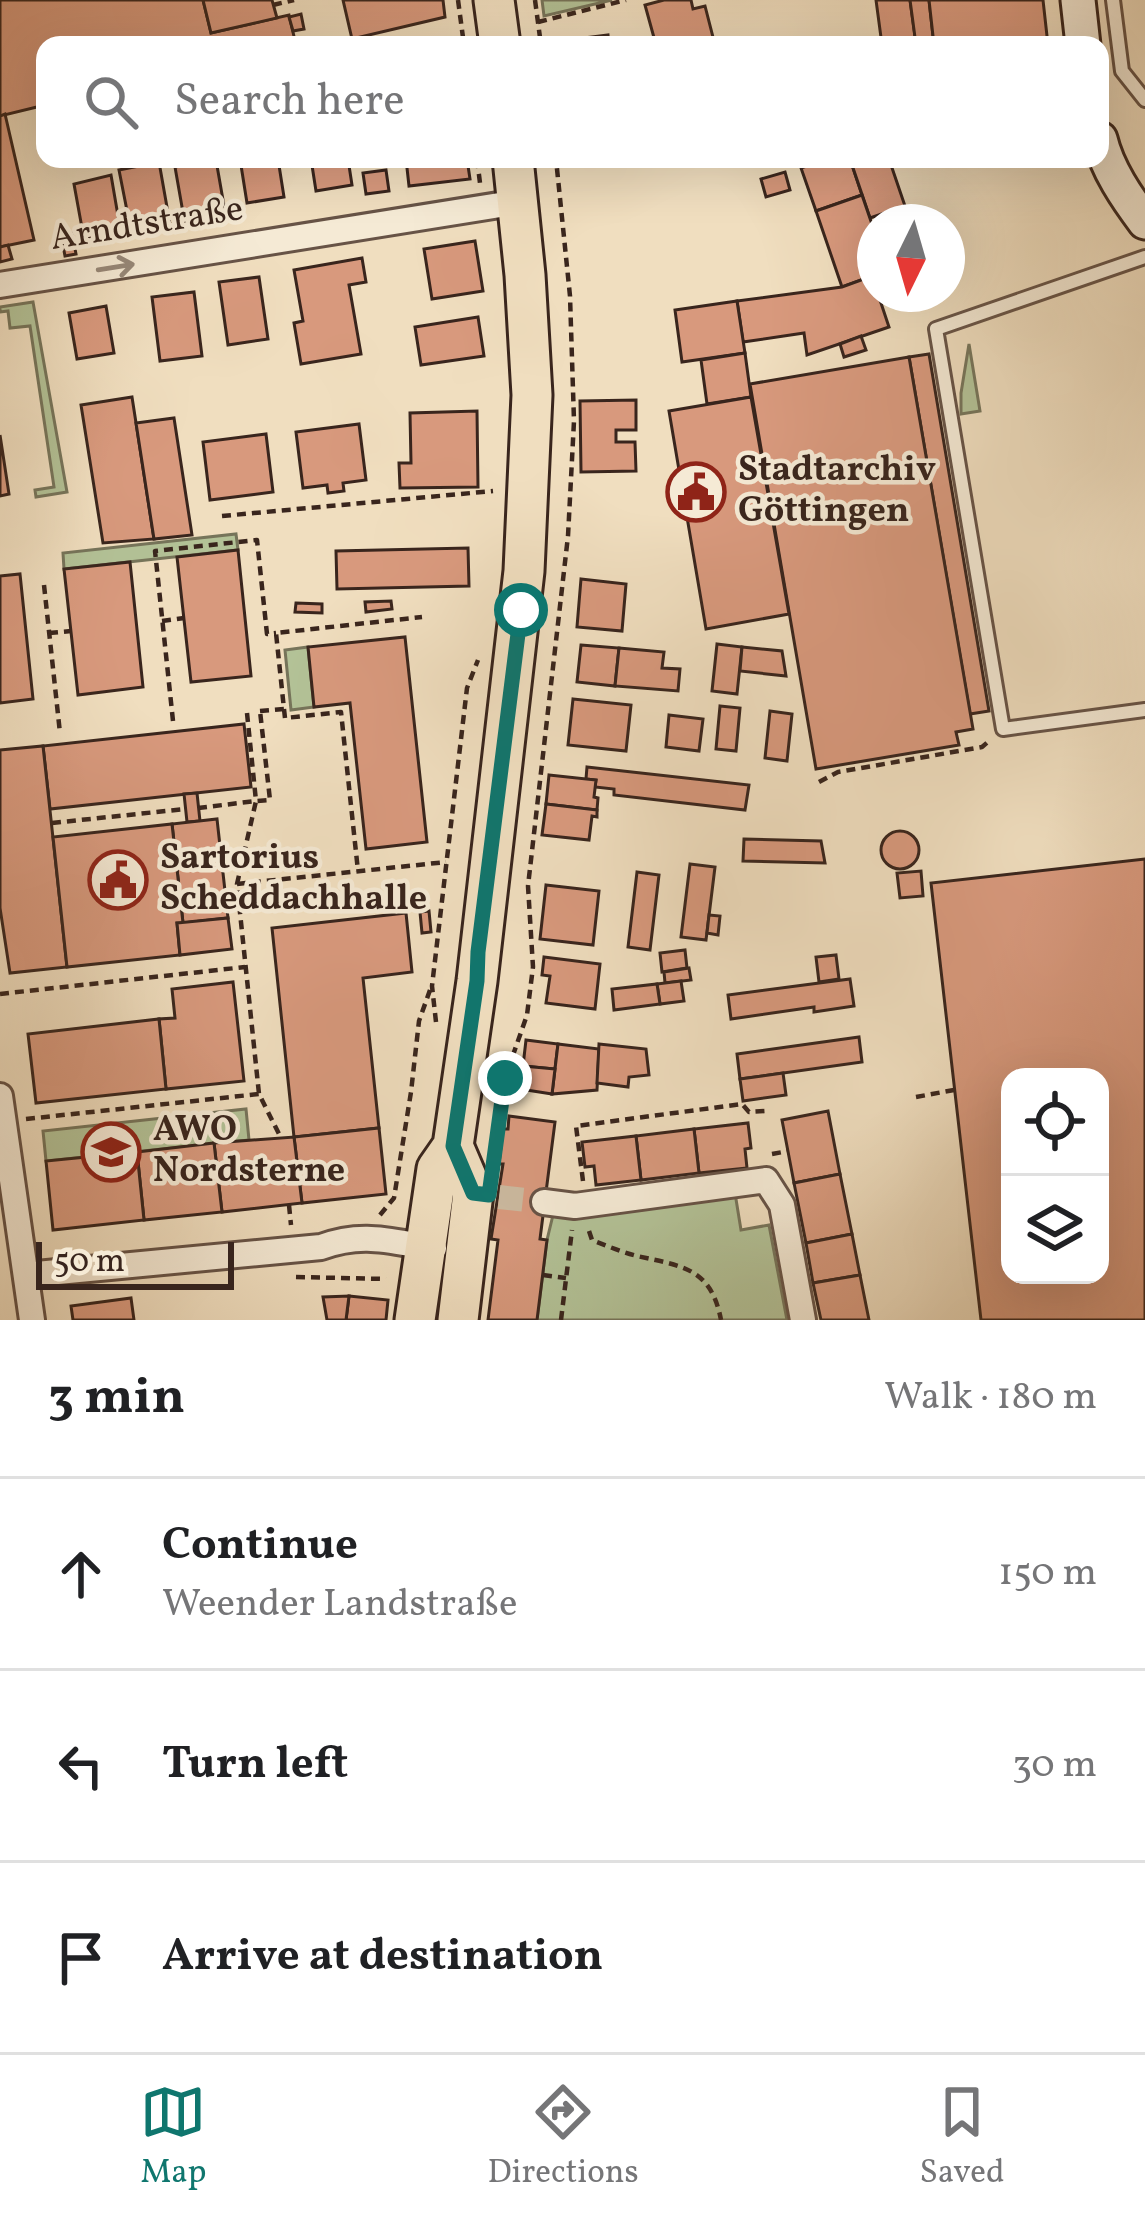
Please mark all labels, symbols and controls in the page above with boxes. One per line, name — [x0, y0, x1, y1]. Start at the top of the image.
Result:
search box — [36, 36, 1109, 168]
icon: search — [78, 69, 144, 135]
text: Search here — [174, 71, 405, 134]
street label: Arndtstraße — [47, 185, 247, 265]
north arrow — [857, 204, 965, 312]
one-way arrow — [95, 254, 134, 277]
place label: Stadtarchiv Göttingen — [738, 446, 936, 537]
public building icon: Stadtarchiv Göttingen — [665, 461, 727, 523]
route start — [494, 583, 548, 637]
place label: Sartorius Scheddachhalle — [160, 834, 427, 925]
public building icon: Sartorius Scheddachhalle — [87, 849, 149, 911]
route end — [478, 1051, 532, 1105]
map controls — [1001, 1068, 1109, 1284]
button: locate — [1001, 1068, 1109, 1176]
place label: AWO Nordsterne — [153, 1106, 345, 1197]
school or university icon: AWO Nordsterne — [80, 1121, 142, 1183]
button: layers — [1001, 1176, 1109, 1284]
scale bar — [36, 1236, 234, 1289]
text: 50 m — [54, 1240, 125, 1286]
text: 3 min — [48, 1363, 185, 1434]
text: Walk · 180 m — [884, 1371, 1097, 1425]
text: Continue — [162, 1515, 358, 1578]
icon: ahead — [48, 1541, 114, 1607]
text: 150 m — [998, 1547, 1097, 1601]
text: Weender Landstraße — [162, 1578, 517, 1632]
icon: left — [48, 1733, 114, 1799]
text: Turn left — [162, 1734, 348, 1797]
text: 30 m — [1012, 1739, 1097, 1793]
icon: arrive — [48, 1925, 114, 1991]
text: Arrive at destination — [162, 1926, 603, 1989]
tab: Map — [140, 2079, 207, 2197]
tab: Directions — [487, 2079, 639, 2197]
tab: Saved — [920, 2079, 1005, 2197]

